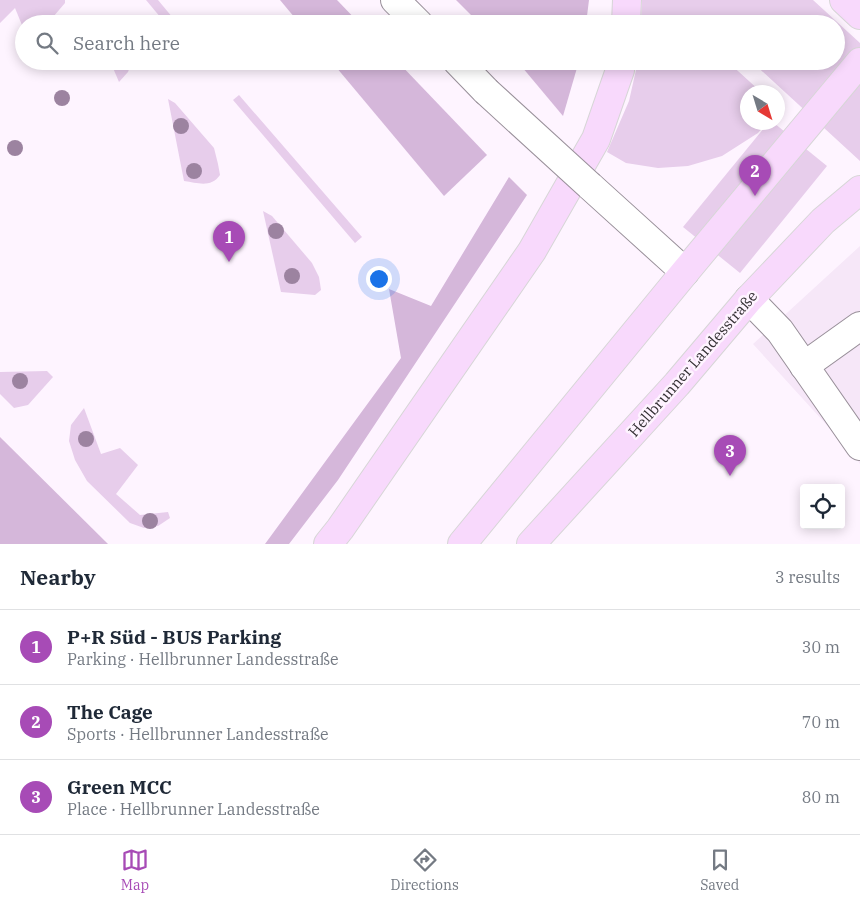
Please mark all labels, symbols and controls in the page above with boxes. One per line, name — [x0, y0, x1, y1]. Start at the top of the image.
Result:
search box — [15, 15, 845, 70]
icon: search — [33, 29, 61, 57]
text: Search here — [73, 31, 180, 55]
north arrow — [740, 85, 785, 130]
pin: 2 — [739, 155, 771, 196]
pin: 1 — [213, 221, 245, 262]
your location — [366, 266, 392, 292]
street label: Hellbrunner Landesstraße — [624, 287, 761, 441]
pin: 3 — [714, 435, 746, 476]
map controls — [800, 484, 845, 529]
button: locate — [800, 484, 845, 529]
text: Nearby — [20, 563, 96, 591]
text: 3 results — [775, 567, 840, 587]
text: P+R Süd - BUS Parking — [67, 625, 281, 649]
text: 1 — [31, 637, 41, 657]
text: 30 m — [802, 637, 840, 657]
text: Parking · Hellbrunner Landesstraße — [67, 649, 338, 669]
text: The Cage — [67, 700, 153, 724]
text: 2 — [31, 712, 41, 732]
text: 70 m — [802, 712, 840, 732]
text: Sports · Hellbrunner Landesstraße — [67, 724, 329, 744]
text: Green MCC — [67, 775, 172, 799]
text: 3 — [31, 787, 41, 807]
text: 80 m — [802, 787, 840, 807]
text: Place · Hellbrunner Landesstraße — [67, 799, 320, 819]
tab: Map — [121, 846, 149, 894]
tab: Directions — [391, 846, 459, 894]
tab: Saved — [700, 846, 739, 894]

